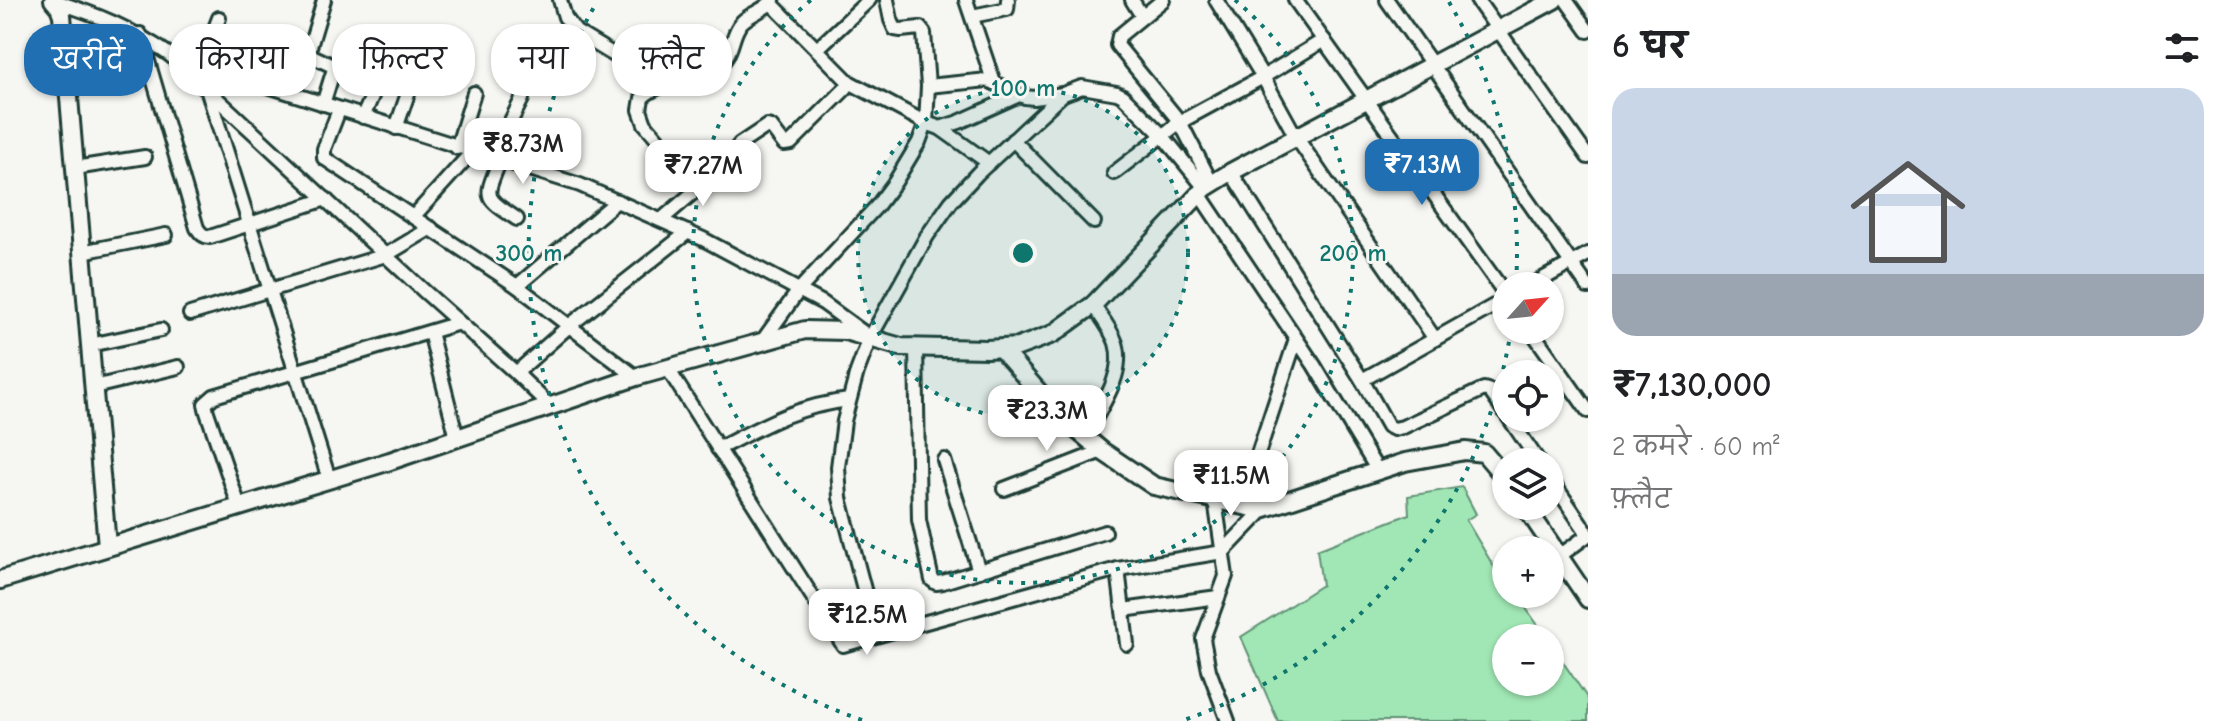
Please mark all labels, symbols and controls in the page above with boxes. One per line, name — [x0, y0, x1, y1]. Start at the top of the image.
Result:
chip: खरीदें — [24, 24, 153, 96]
chip: किराया — [169, 24, 316, 96]
chip: फ़िल्टर — [332, 24, 475, 96]
chip: नया — [491, 24, 596, 96]
chip: फ़्लैट — [612, 24, 732, 96]
text: 6 घर — [1612, 26, 1687, 66]
icon: filters — [2160, 26, 2204, 70]
text: 100 m — [991, 74, 1055, 102]
pin: ₹8.73M — [458, 118, 588, 186]
text: ₹8.73M — [482, 129, 564, 159]
pin: ₹7.13M — [1357, 139, 1487, 207]
pin: ₹7.27M — [638, 140, 768, 208]
icon: home — [1836, 140, 1980, 284]
text: ₹7.13M — [1383, 150, 1461, 180]
text: ₹7.27M — [663, 151, 743, 181]
text: 300 m — [496, 239, 562, 267]
centre of rings — [1009, 239, 1037, 267]
text: 200 m — [1319, 239, 1387, 267]
north arrow — [1492, 272, 1564, 344]
map controls — [1492, 272, 1564, 696]
button: locate — [1492, 360, 1564, 432]
text: ₹7,130,000 — [1612, 365, 1772, 405]
pin: ₹23.3M — [982, 385, 1112, 453]
text: ₹23.3M — [1006, 396, 1088, 426]
text: 2 कमरे · 60 m² — [1612, 432, 1780, 462]
button: layers — [1492, 448, 1564, 520]
pin: ₹11.5M — [1166, 450, 1296, 518]
text: ₹11.5M — [1192, 461, 1270, 491]
text: फ़्लैट — [1612, 485, 1671, 515]
button: + — [1492, 536, 1564, 608]
pin: ₹12.5M — [802, 589, 932, 657]
text: ₹12.5M — [827, 600, 907, 630]
button: − — [1492, 624, 1564, 696]

